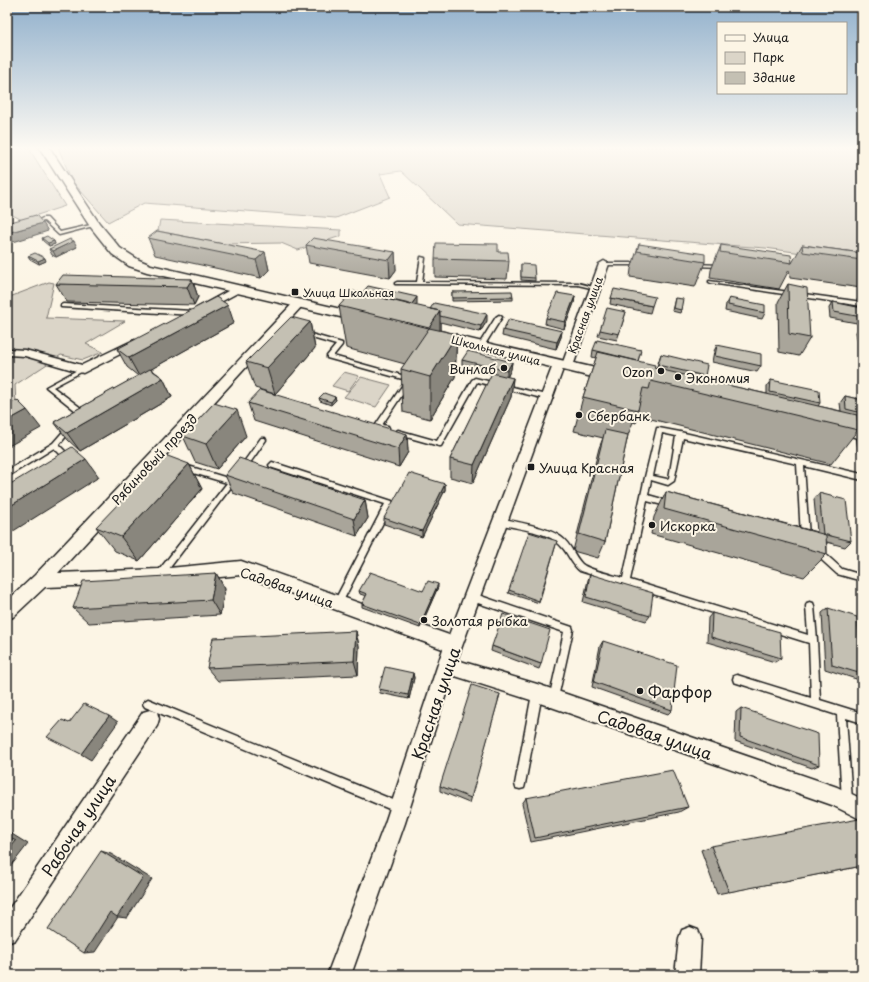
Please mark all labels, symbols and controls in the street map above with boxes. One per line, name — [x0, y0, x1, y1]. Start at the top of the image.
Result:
legend — [717, 22, 847, 94]
text: Улица — [753, 28, 789, 46]
text: Парк — [753, 48, 785, 66]
text: Здание — [753, 68, 795, 86]
street label: Красная улица — [563, 274, 607, 356]
place label: Улица Школьная — [303, 284, 394, 301]
marker: Улица Школьная — [290, 287, 300, 297]
street label: Школьная улица — [450, 331, 542, 369]
place label: Винлаб — [449, 359, 496, 378]
place label: Ozon — [622, 362, 653, 381]
marker: Винлаб — [499, 363, 509, 373]
marker: Ozon — [656, 366, 666, 376]
place label: Экономия — [686, 368, 750, 387]
marker: Экономия — [673, 372, 683, 382]
place label: Сбербанк — [587, 406, 650, 425]
street label: Рябиновый проезд — [107, 409, 201, 509]
marker: Сбербанк — [574, 410, 584, 420]
place label: Улица Красная — [539, 458, 634, 477]
marker: Улица Красная — [526, 462, 536, 472]
place label: Искорка — [660, 516, 716, 535]
marker: Искорка — [647, 520, 657, 530]
street label: Садовая улица — [238, 562, 337, 612]
place label: Золотая рыбка — [432, 611, 529, 630]
marker: Золотая рыбка — [419, 615, 429, 625]
street label: Красная улица — [405, 644, 465, 762]
place label: Фарфор — [648, 679, 712, 703]
marker: Фарфор — [635, 686, 645, 696]
street label: Садовая улица — [594, 703, 716, 765]
street label: Рабочая улица — [35, 769, 121, 881]

